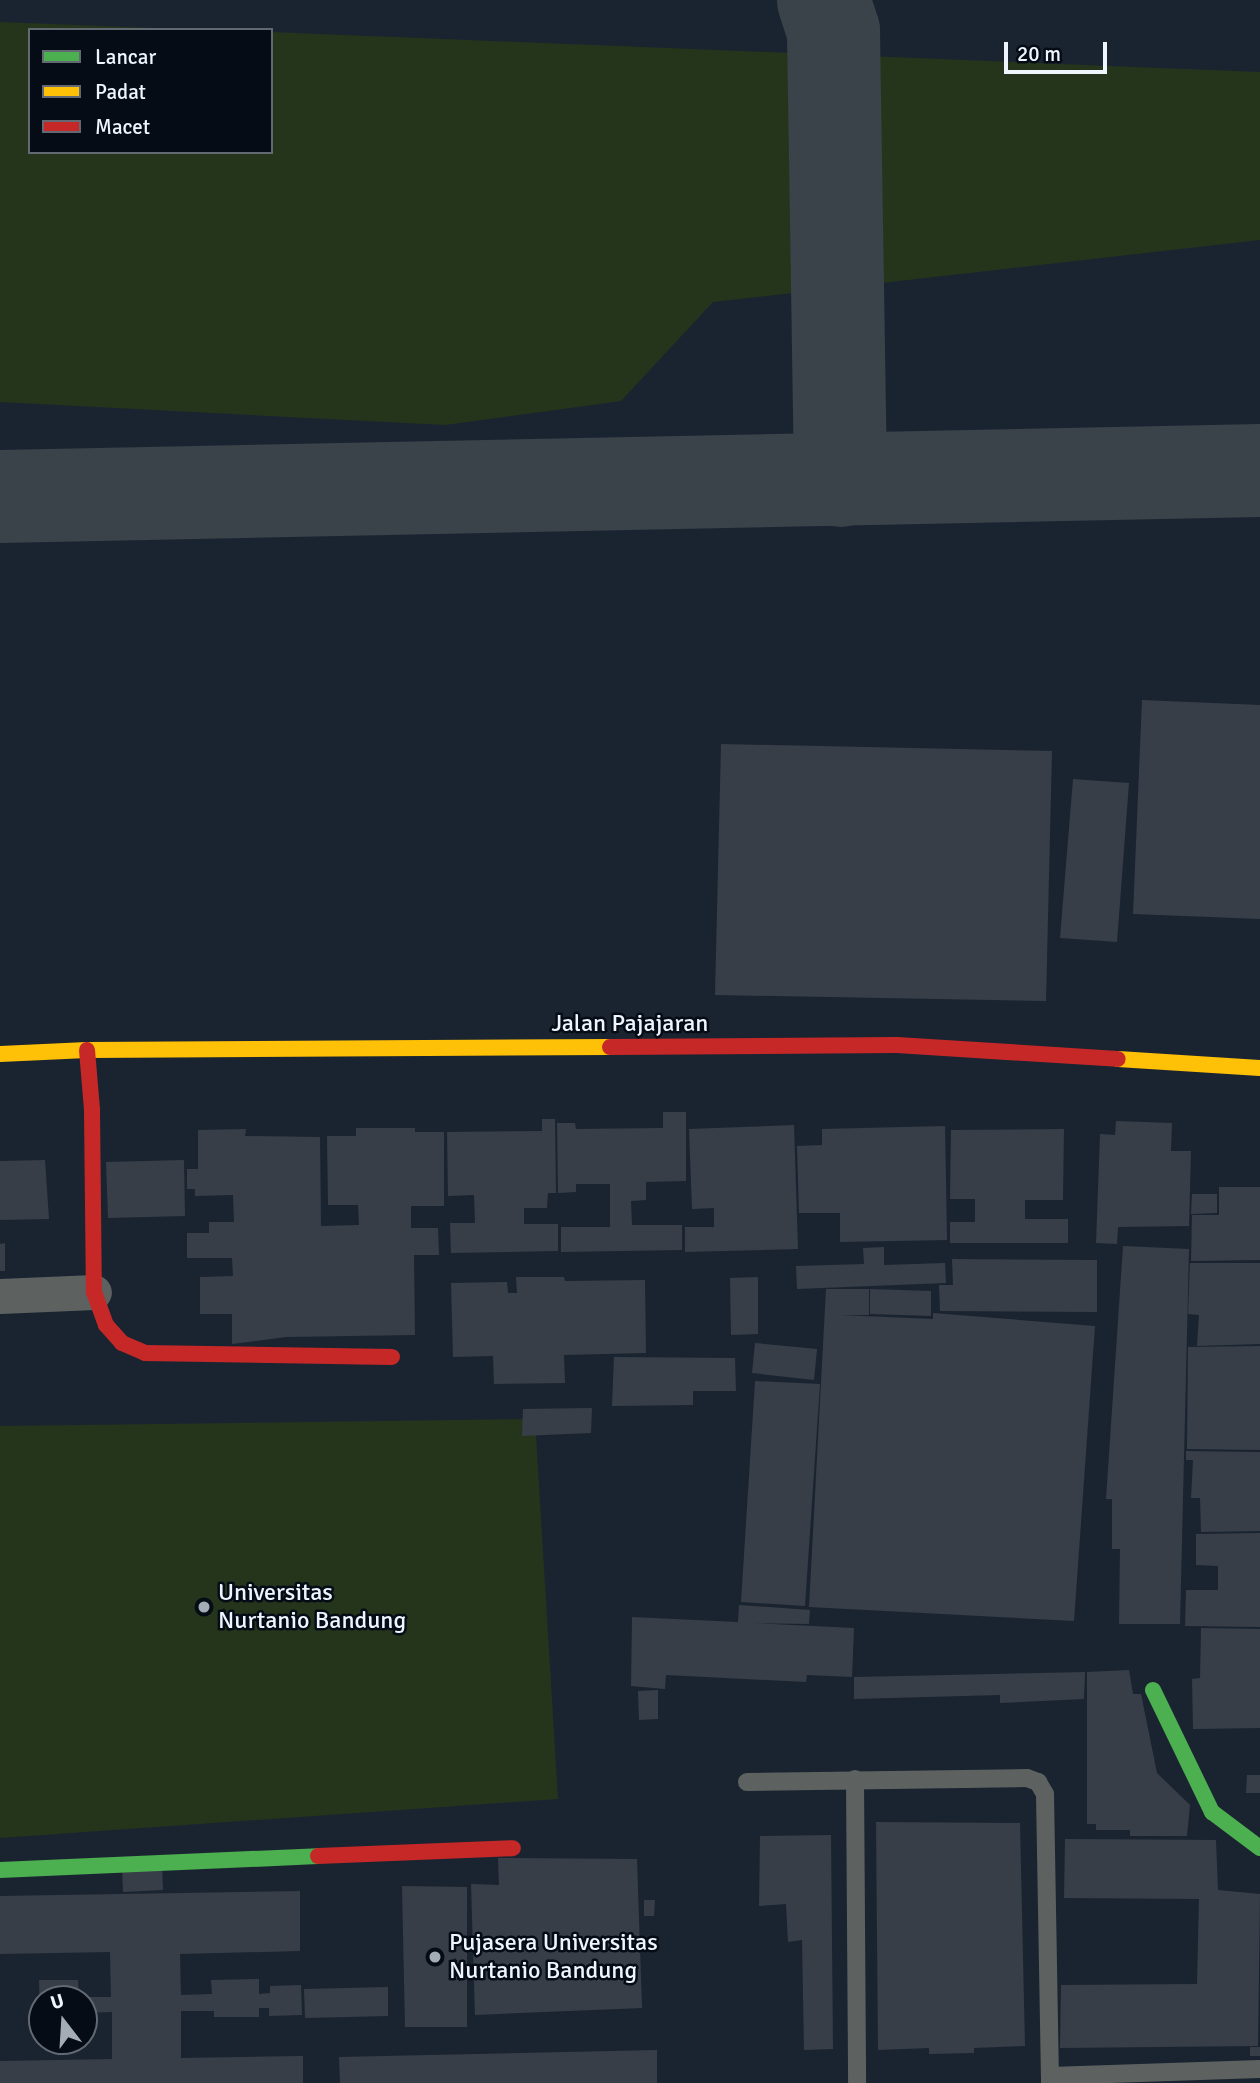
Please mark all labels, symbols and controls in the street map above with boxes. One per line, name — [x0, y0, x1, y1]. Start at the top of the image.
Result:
legend — [28, 28, 273, 154]
scale bar — [1008, 28, 1111, 72]
text: 20 m — [1017, 41, 1061, 67]
text: Lancar — [95, 44, 156, 70]
text: Padat — [95, 79, 146, 105]
text: Macet — [95, 114, 150, 140]
street label: Jalan Pajajaran — [552, 1010, 708, 1038]
place label: Universitas Nurtanio Bandung — [218, 1579, 406, 1635]
marker: Universitas Nurtanio Bandung — [196, 1599, 212, 1615]
place label: Pujasera Universitas Nurtanio Bandung — [449, 1929, 658, 1985]
marker: Pujasera Universitas Nurtanio Bandung — [427, 1949, 443, 1965]
north arrow — [28, 1985, 98, 2055]
text: U — [48, 1988, 67, 2015]

